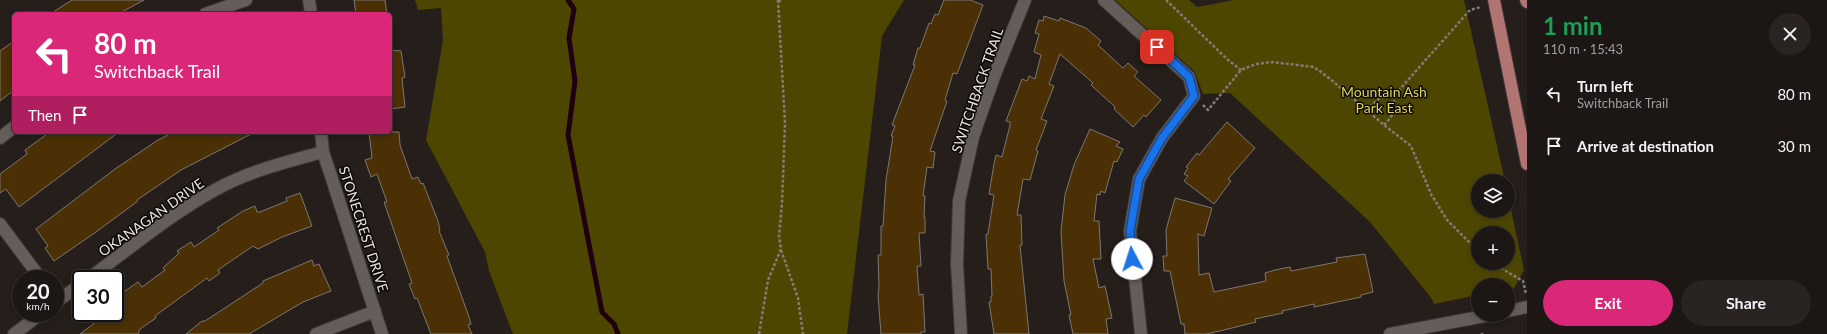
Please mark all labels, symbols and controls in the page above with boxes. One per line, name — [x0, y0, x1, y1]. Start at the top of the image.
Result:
text: 1 min — [1543, 11, 1603, 40]
button: close — [1769, 13, 1811, 55]
street label: SWITCHBACK TRAIL — [948, 25, 1006, 155]
text: 80 m — [94, 26, 157, 60]
icon: left — [28, 28, 80, 80]
pin — [1140, 30, 1174, 64]
icon: arrive — [1146, 36, 1168, 58]
text: 110 m · 15:43 — [1543, 41, 1623, 57]
text: Switchback Trail — [94, 60, 220, 82]
text: Turn left — [1577, 77, 1633, 95]
park label: Mountain Ash Park East — [1341, 83, 1427, 116]
icon: left — [1543, 83, 1565, 105]
text: 80 m — [1777, 85, 1811, 103]
text: Switchback Trail — [1577, 95, 1668, 111]
icon: arrive — [69, 104, 91, 126]
text: Then — [28, 106, 61, 124]
icon: arrive — [1543, 135, 1565, 157]
text: Arrive at destination — [1577, 137, 1714, 155]
text: 30 m — [1777, 137, 1811, 155]
street label: STONECREST DRIVE — [336, 164, 392, 294]
street label: OKANAGAN DRIVE — [95, 174, 207, 260]
map controls — [1471, 174, 1515, 322]
button: layers — [1471, 174, 1515, 218]
button: + — [1471, 226, 1515, 270]
position arrow — [1111, 238, 1153, 280]
speed limit sign: 30 — [72, 270, 124, 322]
button: − — [1471, 278, 1515, 322]
text: 20 — [26, 279, 50, 303]
button: Exit — [1543, 280, 1673, 326]
button: Share — [1681, 280, 1811, 326]
text: km/h — [26, 300, 50, 312]

